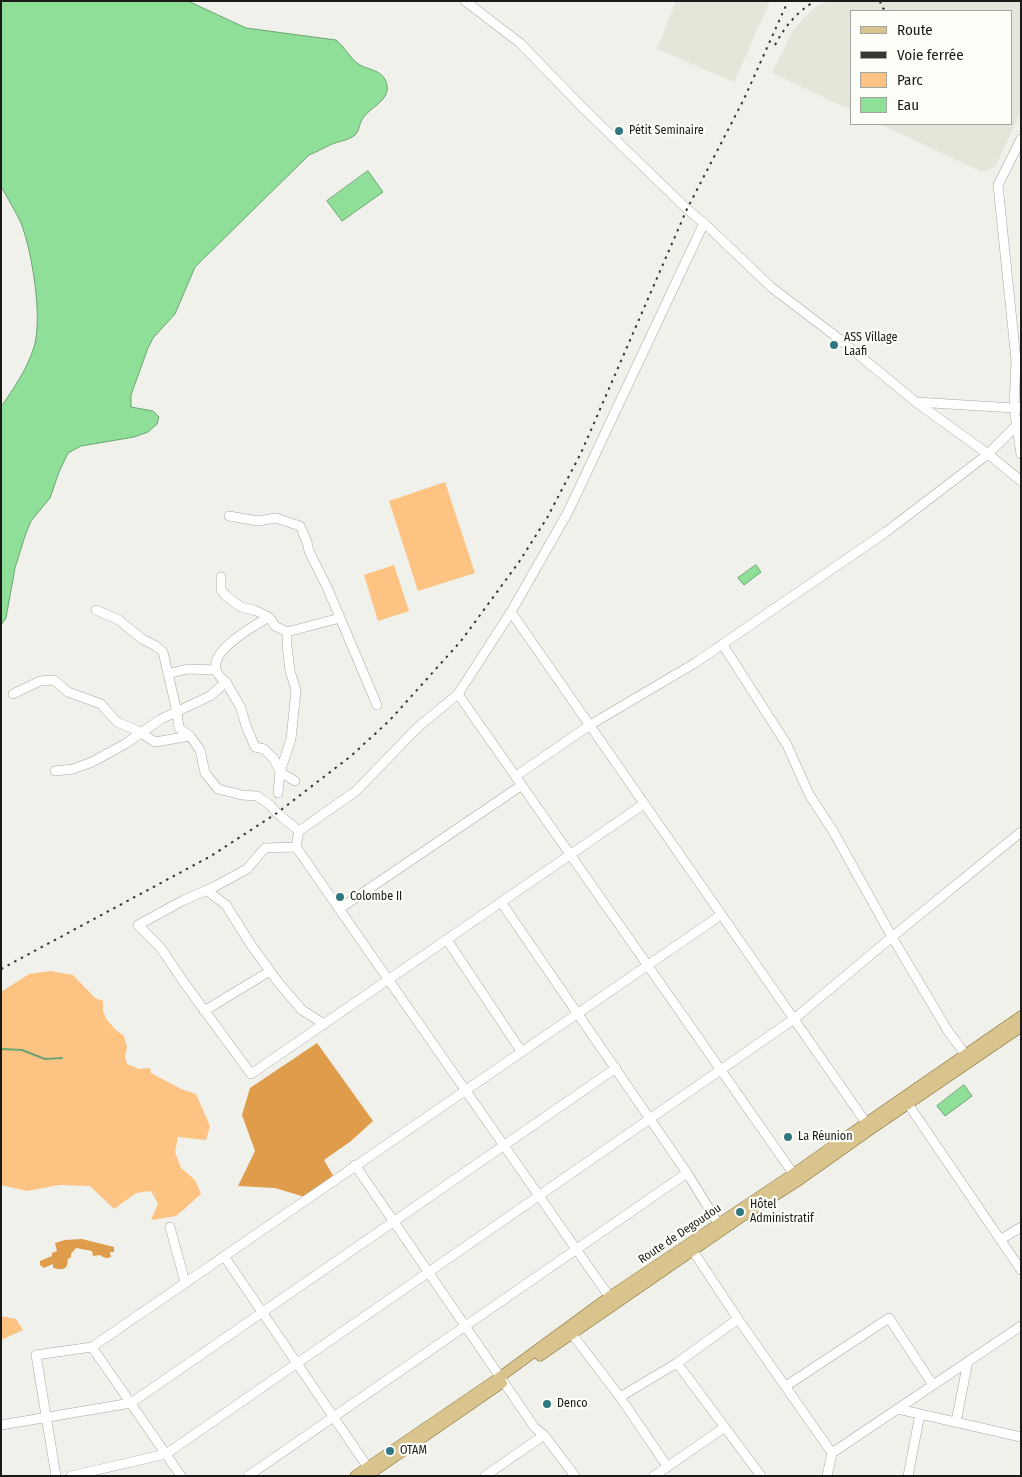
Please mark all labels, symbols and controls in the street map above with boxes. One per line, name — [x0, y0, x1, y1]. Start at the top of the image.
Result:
legend — [850, 10, 1012, 125]
text: Route — [897, 21, 933, 39]
text: Voie ferrée — [897, 46, 964, 64]
text: Parc — [897, 71, 923, 89]
text: Eau — [897, 96, 919, 114]
place label: Pétit Seminaire — [629, 124, 704, 138]
marker: Pétit Seminaire — [613, 125, 625, 137]
place label: ASS Village Laafi — [844, 331, 897, 359]
marker: ASS Village Laafi — [828, 339, 840, 351]
place label: Colombe II — [350, 890, 402, 904]
marker: Colombe II — [334, 891, 346, 903]
place label: La Réunion — [798, 1130, 852, 1144]
marker: La Réunion — [782, 1131, 794, 1143]
place label: Hôtel Administratif — [750, 1198, 814, 1226]
street label: Route de Degoudou — [636, 1201, 724, 1267]
marker: Hôtel Administratif — [734, 1206, 746, 1218]
place label: Denco — [557, 1397, 587, 1411]
marker: Denco — [541, 1398, 553, 1410]
place label: OTAM — [400, 1444, 427, 1458]
marker: OTAM — [384, 1445, 396, 1457]

